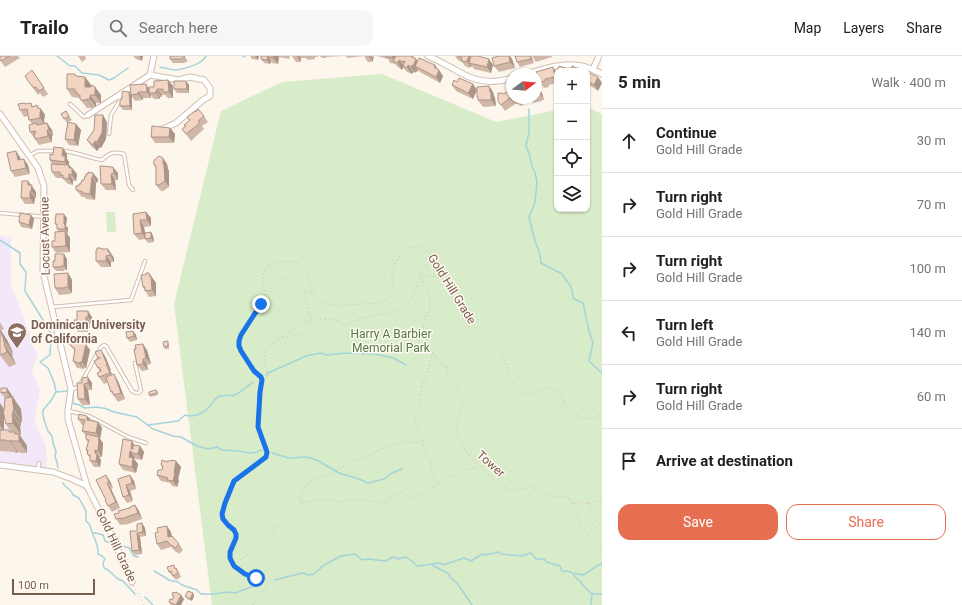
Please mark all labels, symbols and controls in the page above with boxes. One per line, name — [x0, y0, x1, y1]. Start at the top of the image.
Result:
search box — [93, 10, 373, 46]
text: Trailo — [20, 16, 69, 39]
icon: search — [107, 17, 129, 39]
text: Search here — [139, 19, 218, 37]
text: Map — [794, 20, 821, 36]
text: Layers — [843, 20, 884, 36]
text: Share — [906, 20, 942, 36]
north arrow — [506, 68, 542, 104]
map controls — [554, 68, 590, 212]
button: + — [554, 68, 590, 104]
text: 5 min — [618, 72, 661, 92]
text: Walk · 400 m — [871, 75, 946, 90]
button: − — [554, 104, 590, 140]
text: Continue — [656, 124, 717, 142]
icon: ahead — [618, 130, 640, 152]
text: 30 m — [917, 133, 946, 148]
button: locate — [554, 140, 590, 176]
text: Gold Hill Grade — [656, 142, 742, 157]
button: layers — [554, 176, 590, 212]
text: Turn right — [656, 188, 722, 206]
icon: right — [618, 194, 640, 216]
street label: Locust Avenue — [37, 197, 53, 275]
text: 70 m — [917, 197, 946, 212]
text: Gold Hill Grade — [656, 206, 742, 221]
street label: Gold Hill Grade — [425, 252, 479, 326]
text: Turn right — [656, 252, 722, 270]
icon: right — [618, 258, 640, 280]
text: 100 m — [909, 261, 946, 276]
text: Gold Hill Grade — [656, 270, 742, 285]
route end — [252, 295, 270, 313]
text: Turn left — [656, 316, 713, 334]
place label: Dominican University of California — [31, 318, 147, 346]
school or university icon: Dominican University of California — [6, 321, 28, 349]
icon: left — [618, 322, 640, 344]
text: 140 m — [909, 325, 946, 340]
park label: Harry A Barbier Memorial Park — [351, 327, 431, 355]
text: Gold Hill Grade — [656, 334, 742, 349]
text: Turn right — [656, 380, 722, 398]
icon: right — [618, 386, 640, 408]
text: 60 m — [917, 389, 946, 404]
text: Gold Hill Grade — [656, 398, 742, 413]
street label: Tower — [474, 448, 508, 480]
icon: arrive — [618, 450, 640, 472]
text: Arrive at destination — [656, 452, 793, 470]
button: Save — [618, 504, 778, 540]
button: Share — [786, 504, 946, 540]
street label: Gold Hill Grade — [93, 506, 139, 584]
route start — [247, 569, 265, 587]
scale bar — [12, 577, 95, 596]
text: 100 m — [18, 579, 49, 592]

